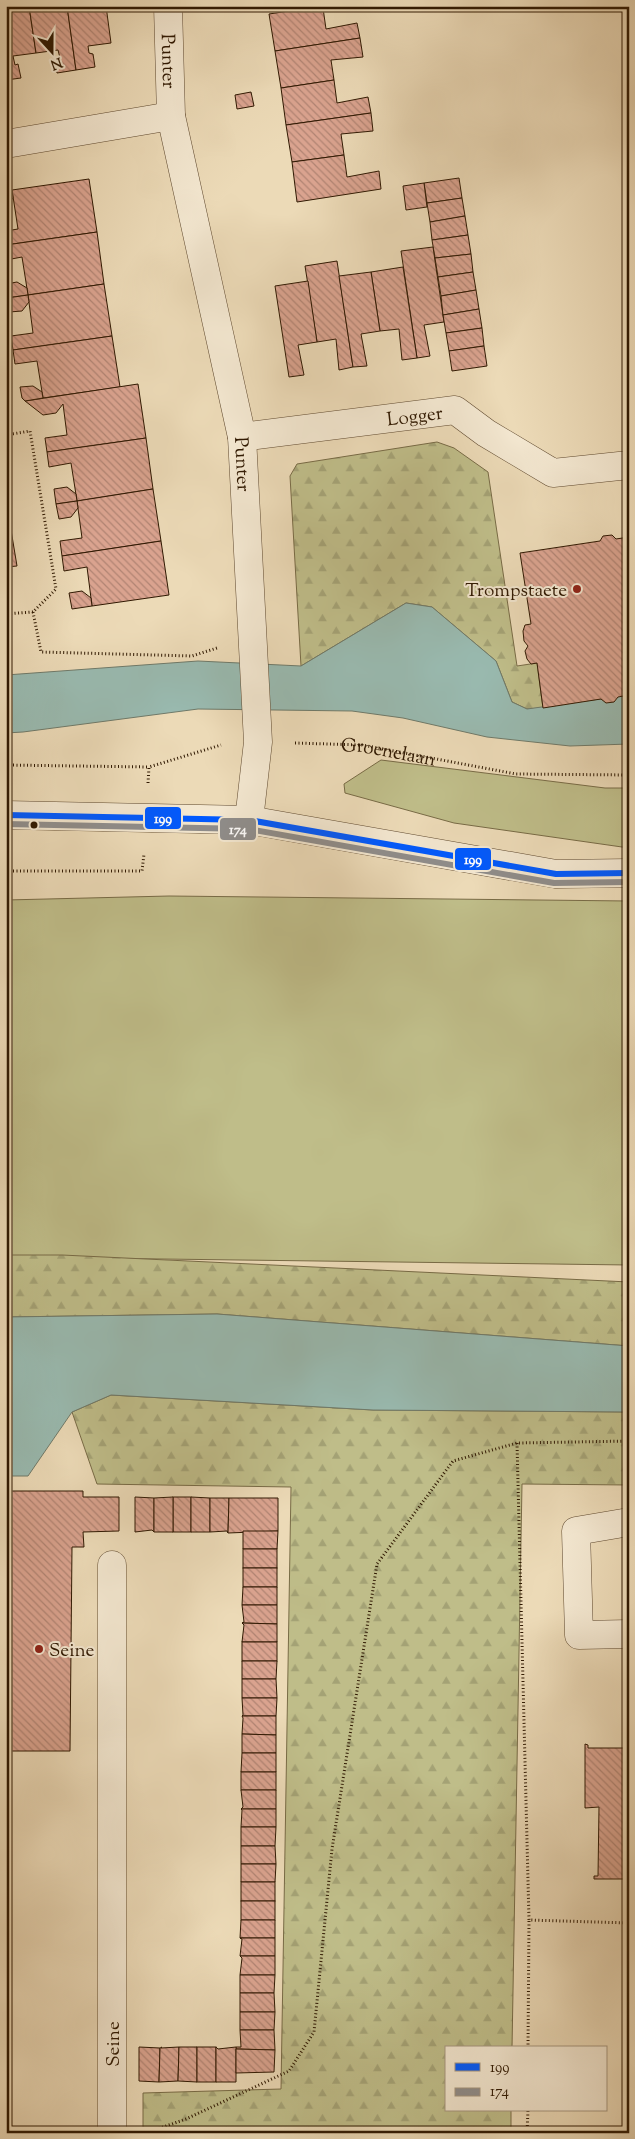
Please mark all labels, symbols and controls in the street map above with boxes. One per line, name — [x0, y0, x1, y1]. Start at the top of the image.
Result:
north arrow — [28, 28, 78, 78]
street label: Punter — [153, 33, 181, 89]
text: N — [47, 51, 65, 74]
street label: Logger — [385, 401, 445, 435]
street label: Punter — [226, 436, 256, 492]
place label: Trompstaete — [465, 578, 567, 605]
marker: Trompstaete — [571, 583, 583, 595]
street label: Groenelaan — [341, 733, 438, 775]
line badge: 199 — [144, 806, 182, 830]
text: 199 — [154, 810, 172, 830]
line badge: 174 — [219, 817, 257, 841]
unlabelled marker — [29, 820, 39, 830]
text: 174 — [229, 821, 247, 841]
line badge: 199 — [454, 847, 492, 871]
text: 199 — [464, 851, 482, 871]
place label: Seine — [49, 1638, 95, 1665]
marker: Seine — [33, 1643, 45, 1655]
street label: Seine — [101, 2021, 128, 2067]
legend — [445, 2046, 608, 2112]
text: 199 — [490, 2058, 510, 2079]
text: 174 — [490, 2082, 510, 2103]

